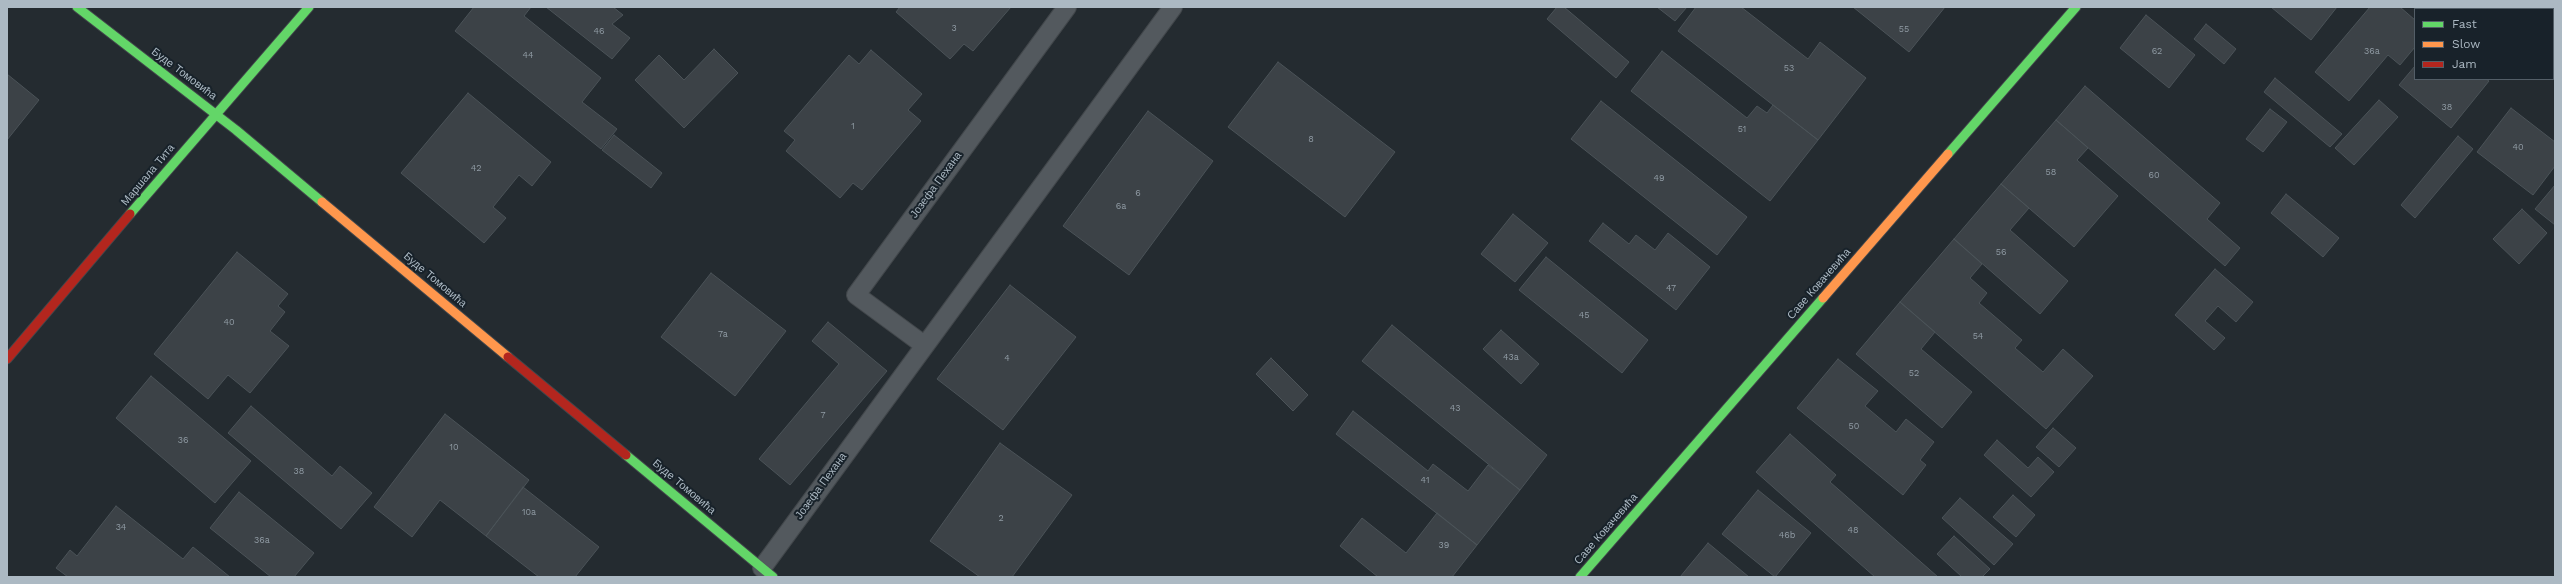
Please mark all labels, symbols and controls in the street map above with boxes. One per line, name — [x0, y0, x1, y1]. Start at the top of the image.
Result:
legend — [2414, 8, 2554, 80]
text: Fast — [2452, 17, 2477, 31]
house number: 3 — [951, 23, 957, 33]
house number: 55 — [1899, 24, 1909, 34]
house number: 46 — [594, 26, 604, 36]
text: Slow — [2452, 37, 2480, 51]
street label: Буде Томовића — [149, 45, 219, 103]
house number: 62 — [2152, 46, 2162, 56]
house number: 36a — [2364, 46, 2380, 56]
house number: 44 — [523, 50, 533, 60]
text: Jam — [2452, 57, 2477, 71]
house number: 53 — [1784, 63, 1794, 73]
house number: 38 — [2442, 102, 2452, 112]
house number: 1 — [851, 121, 855, 131]
house number: 51 — [1738, 124, 1746, 134]
house number: 8 — [1308, 134, 1314, 144]
street label: Маршала Тита — [118, 142, 178, 208]
house number: 40 — [2512, 142, 2524, 152]
street label: Јозефа Пехана — [907, 149, 965, 221]
house number: 42 — [471, 163, 481, 173]
house number: 58 — [2046, 167, 2056, 177]
house number: 60 — [2148, 170, 2160, 180]
house number: 49 — [1653, 173, 1665, 183]
house number: 6 — [1135, 188, 1141, 198]
house number: 6a — [1116, 201, 1126, 211]
street label: Саве Ковачевића — [1785, 246, 1853, 322]
house number: 56 — [1996, 247, 2006, 257]
street label: Буде Томовића — [401, 250, 469, 310]
house number: 47 — [1666, 283, 1676, 293]
house number: 45 — [1579, 310, 1589, 320]
house number: 40 — [223, 317, 235, 327]
house number: 7a — [718, 329, 728, 339]
house number: 54 — [1973, 331, 1983, 341]
house number: 43a — [1503, 352, 1519, 362]
house number: 4 — [1004, 353, 1010, 363]
house number: 52 — [1909, 368, 1919, 378]
house number: 43 — [1450, 403, 1460, 413]
house number: 7 — [820, 410, 826, 420]
house number: 50 — [1849, 421, 1859, 431]
house number: 36 — [178, 435, 188, 445]
house number: 10 — [449, 442, 459, 452]
street label: Јозефа Пехана — [792, 450, 850, 522]
street label: Буде Томовића — [650, 457, 718, 517]
house number: 38 — [294, 466, 304, 476]
house number: 41 — [1421, 475, 1429, 485]
street label: Саве Ковачевића — [1572, 491, 1640, 567]
house number: 10a — [522, 507, 536, 517]
house number: 2 — [998, 513, 1004, 523]
house number: 34 — [116, 522, 126, 532]
house number: 48 — [1847, 525, 1859, 535]
house number: 46b — [1779, 530, 1795, 540]
house number: 36a — [254, 535, 270, 545]
house number: 39 — [1439, 540, 1449, 550]

